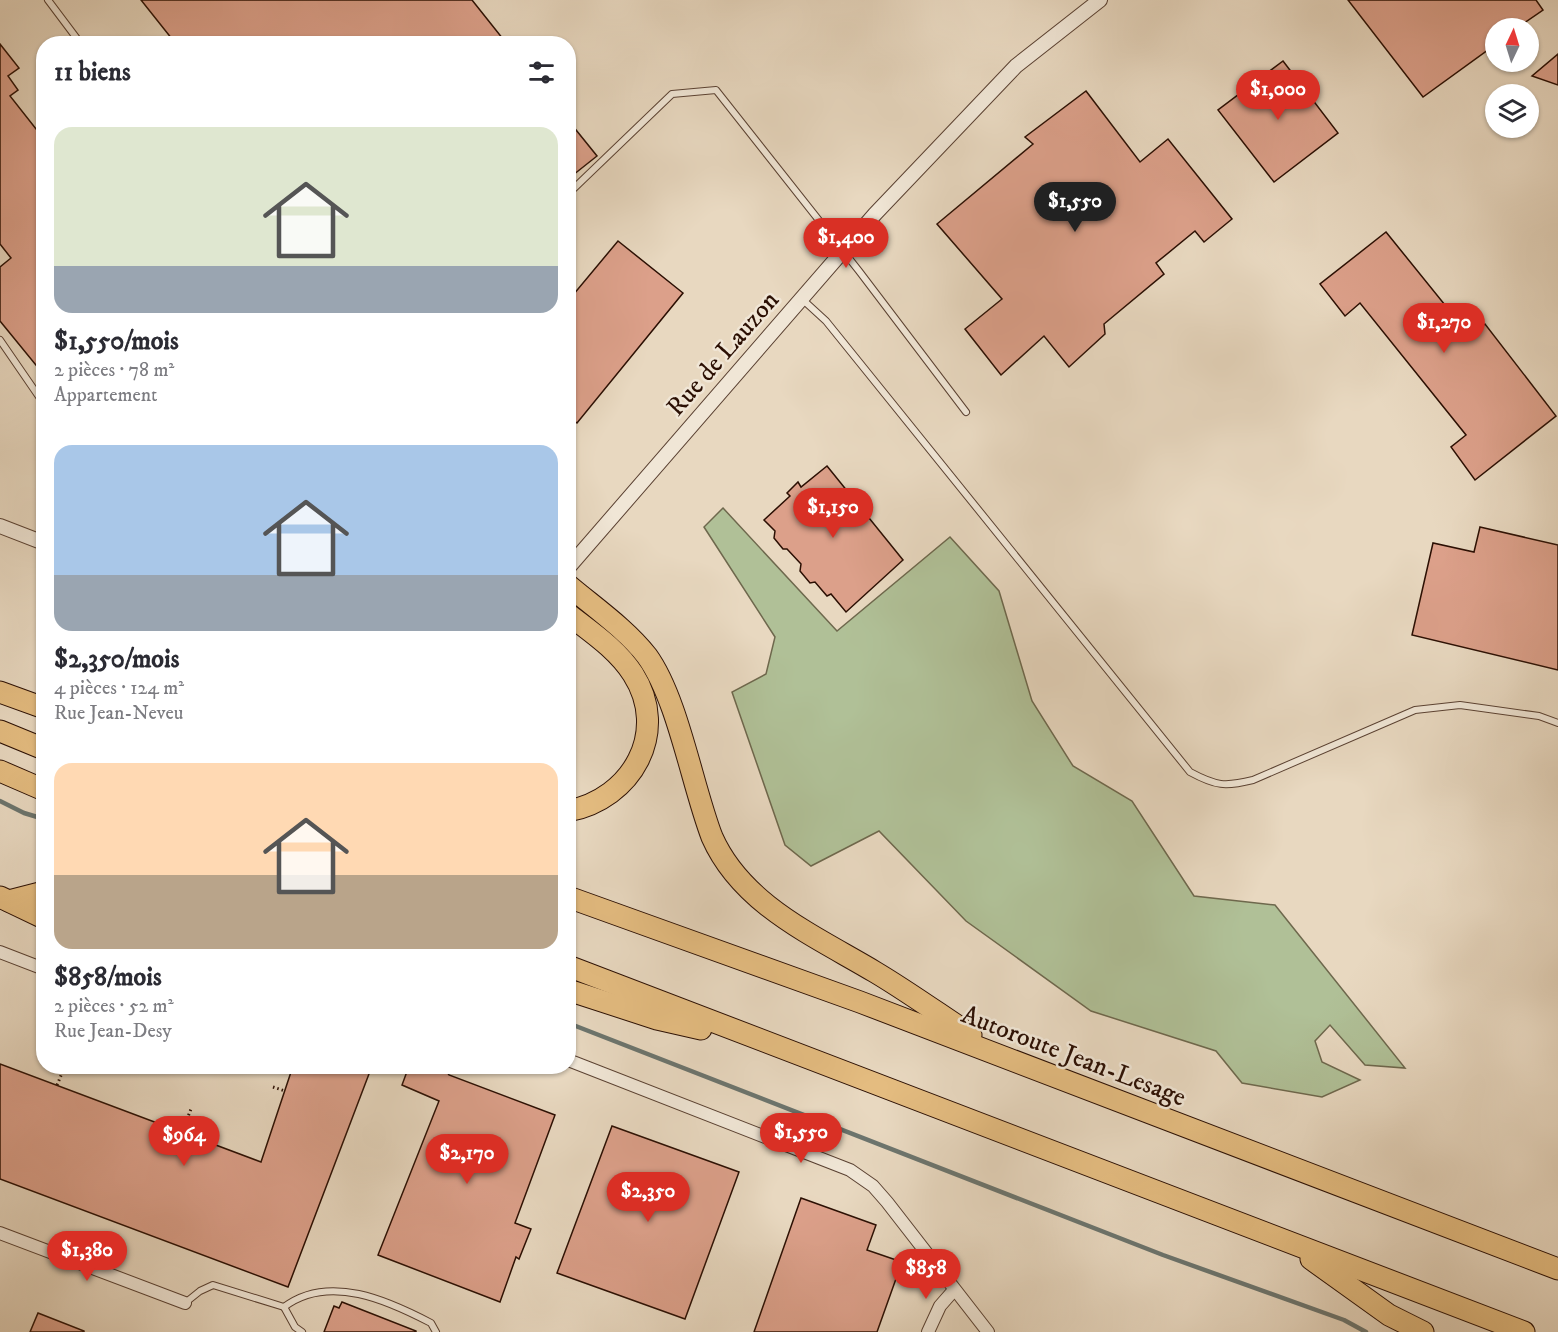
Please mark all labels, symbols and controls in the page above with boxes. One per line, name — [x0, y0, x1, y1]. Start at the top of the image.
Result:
north arrow — [1485, 18, 1539, 72]
map controls — [1485, 18, 1539, 138]
text: 11 biens — [54, 56, 131, 89]
icon: filters — [525, 56, 558, 89]
pin: $1,000 — [1229, 70, 1327, 121]
text: $1,000 — [1250, 77, 1306, 102]
button: layers — [1485, 84, 1539, 138]
icon: home — [252, 166, 360, 274]
pin: $1,550 — [1026, 182, 1124, 233]
text: $1,550 — [1048, 189, 1102, 214]
pin: $1,400 — [797, 218, 895, 269]
text: $1,400 — [817, 225, 875, 250]
street label: Rue de Lauzon — [660, 284, 787, 423]
pin: $1,270 — [1395, 303, 1493, 354]
text: $1,270 — [1417, 310, 1471, 335]
text: $1,550/mois — [54, 325, 179, 358]
text: 2 pièces · 78 m² — [54, 358, 174, 383]
text: Appartement — [54, 383, 157, 408]
icon: home — [252, 484, 360, 592]
pin: $1,150 — [784, 488, 882, 539]
text: $1,150 — [807, 495, 859, 520]
text: $2,350/mois — [54, 643, 179, 676]
text: 4 pièces · 124 m² — [54, 676, 184, 701]
text: Rue Jean-Neveu — [54, 701, 183, 726]
icon: home — [252, 802, 360, 910]
text: $858/mois — [54, 961, 162, 994]
text: 2 pièces · 52 m² — [54, 994, 174, 1019]
street label: Autoroute Jean-Lesage — [956, 998, 1190, 1114]
text: Rue Jean-Desy — [54, 1019, 172, 1044]
pin: $1,550 — [752, 1113, 850, 1164]
pin: $964 — [148, 1116, 220, 1167]
text: $1,550 — [774, 1120, 828, 1145]
text: $964 — [163, 1123, 205, 1148]
pin: $2,170 — [418, 1134, 516, 1185]
text: $2,170 — [440, 1141, 494, 1166]
pin: $2,350 — [599, 1172, 697, 1223]
text: $2,350 — [621, 1179, 675, 1204]
pin: $1,380 — [38, 1231, 136, 1282]
text: $1,380 — [61, 1238, 113, 1263]
pin: $858 — [890, 1249, 962, 1300]
text: $858 — [906, 1256, 946, 1281]

